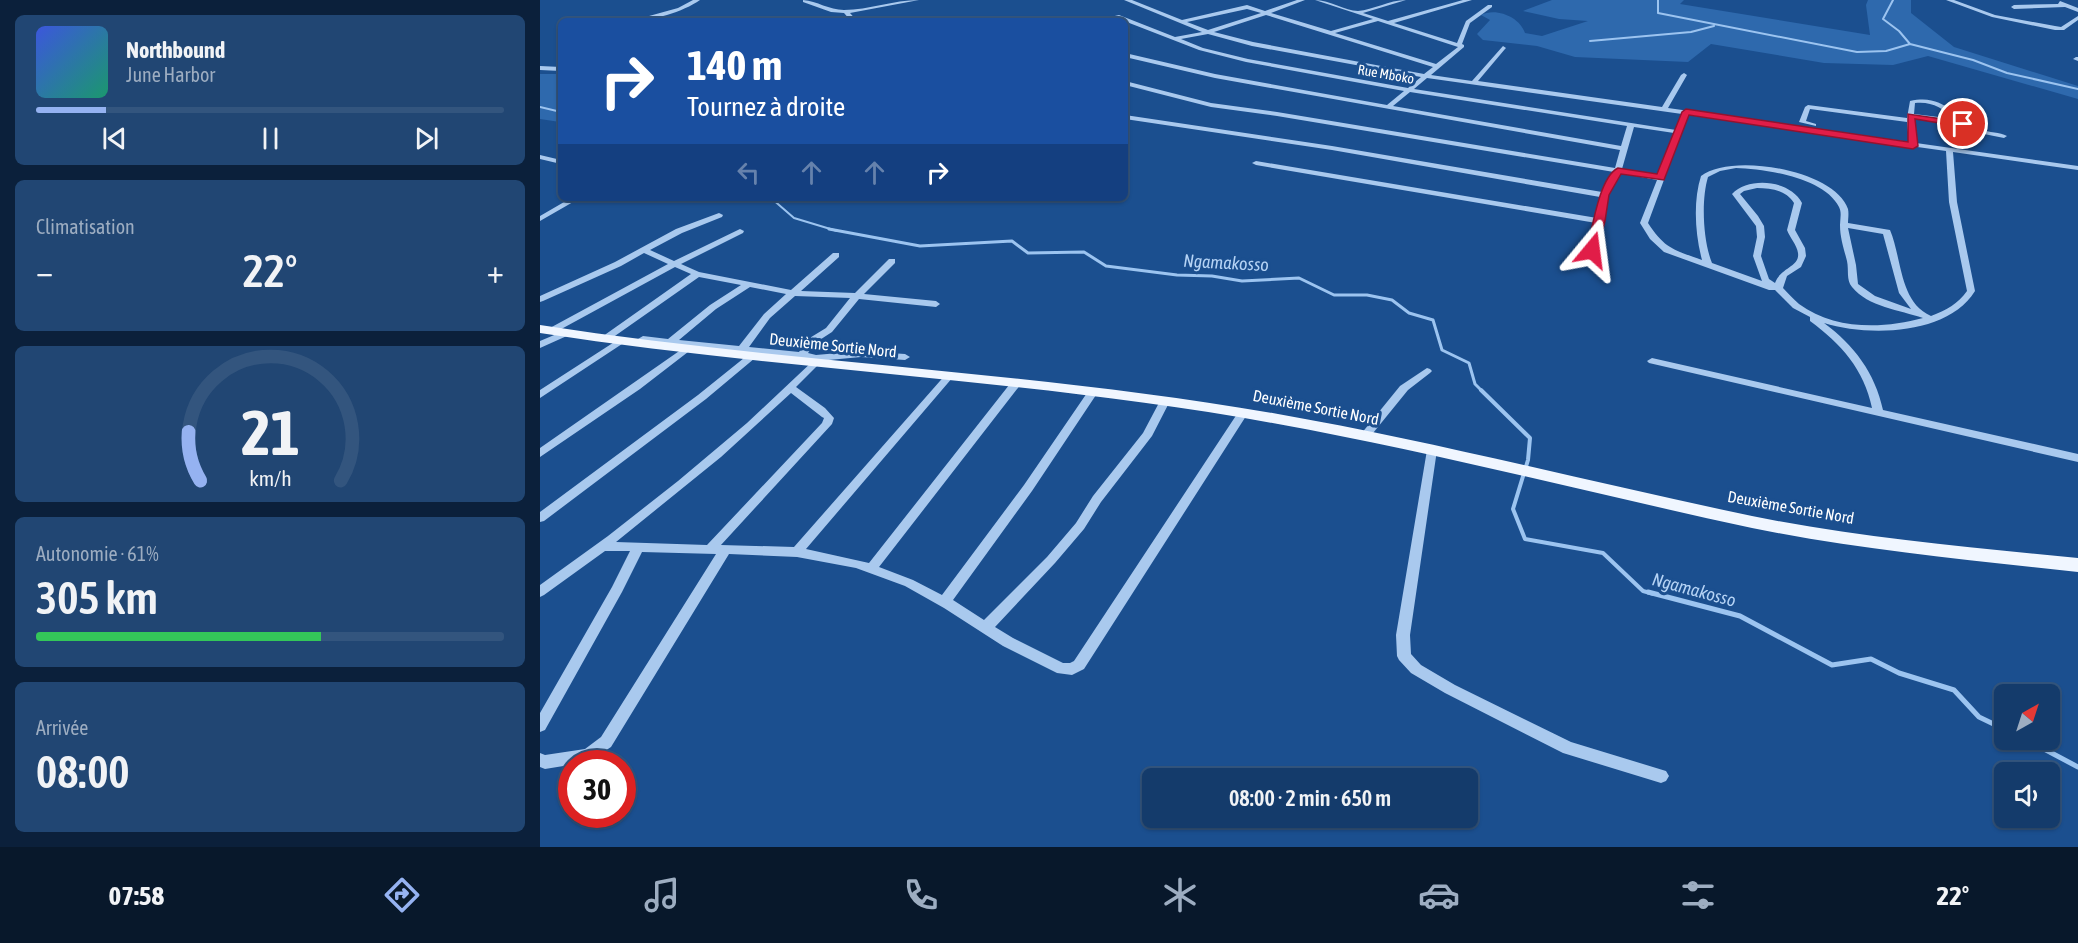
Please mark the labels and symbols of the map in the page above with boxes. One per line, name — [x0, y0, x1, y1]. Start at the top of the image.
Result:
street label: Rue Mboko — [1356, 61, 1416, 87]
pin — [1937, 98, 1988, 149]
position arrow — [1560, 218, 1624, 282]
water label: Ngamakosso — [1183, 250, 1269, 275]
street label: Deuxième Sortie Nord — [768, 329, 898, 361]
street label: Deuxième Sortie Nord — [1251, 386, 1381, 428]
street label: Deuxième Sortie Nord — [1726, 487, 1856, 527]
water label: Ngamakosso — [1650, 568, 1738, 611]
north arrow — [1994, 684, 2060, 750]
speed limit sign: 30 — [558, 750, 636, 828]

